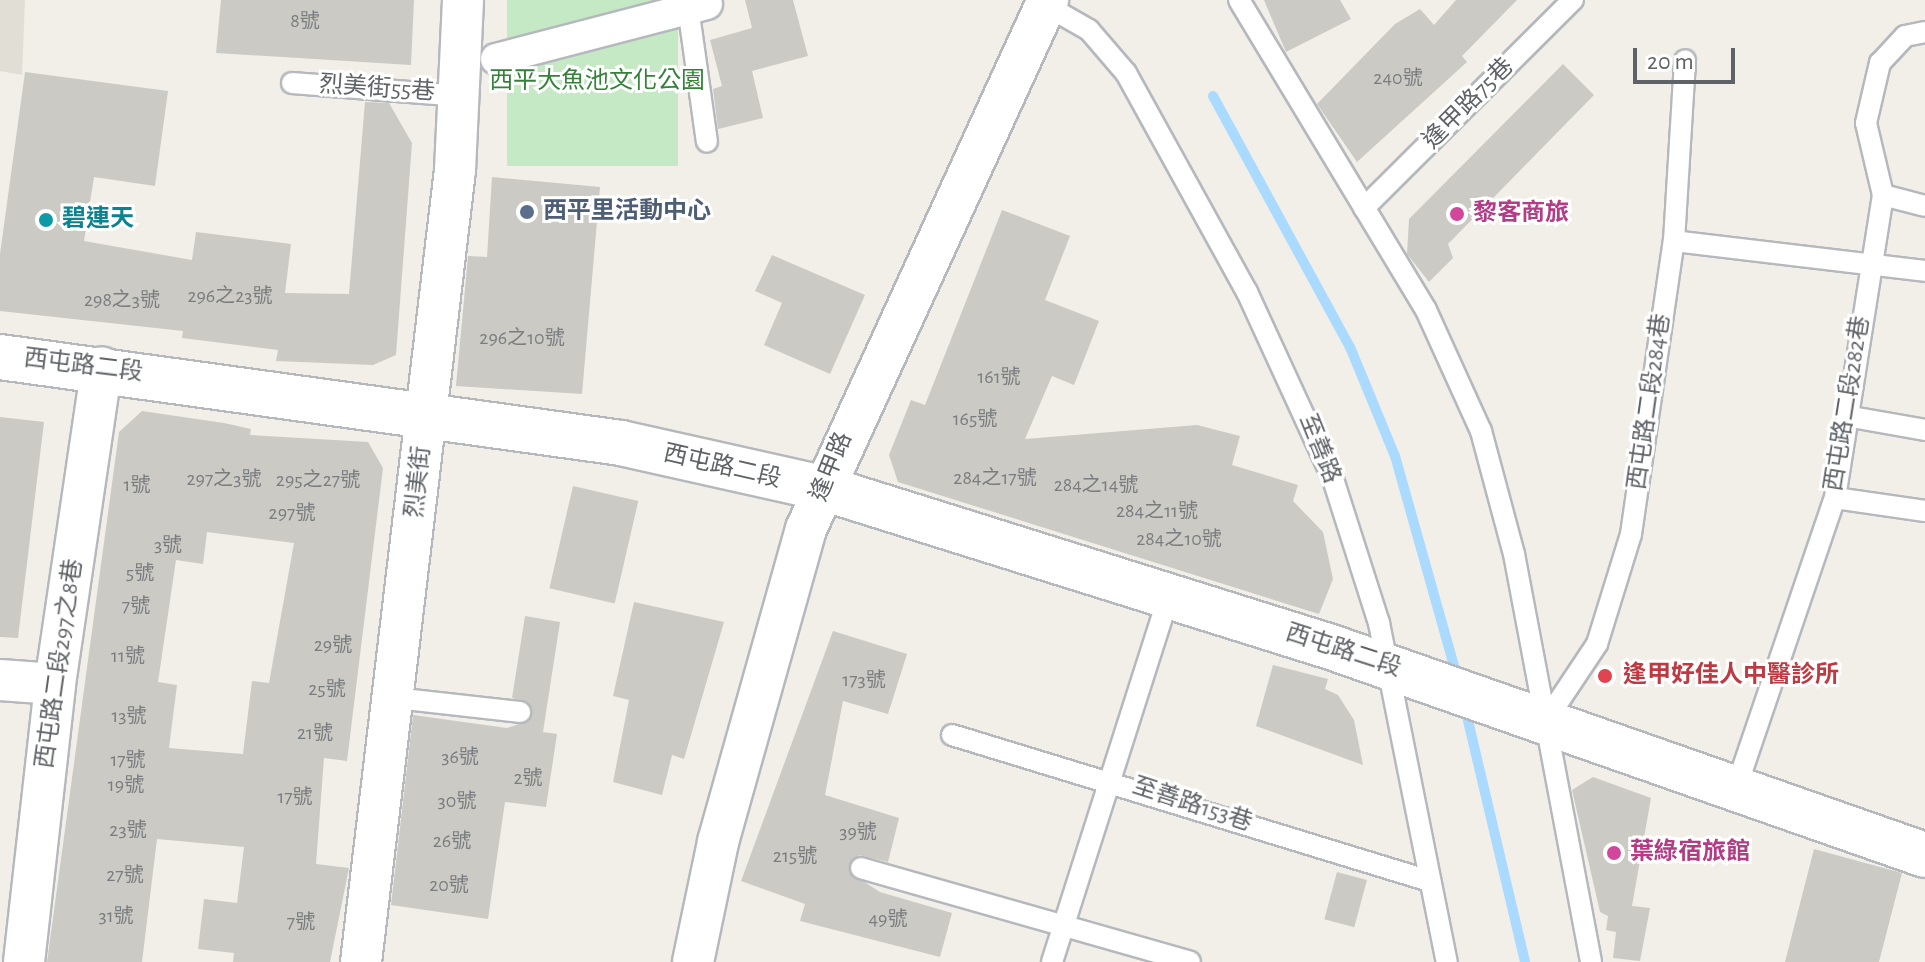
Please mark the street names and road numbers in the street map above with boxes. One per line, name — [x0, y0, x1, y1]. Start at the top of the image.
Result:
street label: 逢甲路75巷 — [1418, 53, 1520, 155]
street label: 烈美街55巷 — [318, 71, 436, 107]
street label: 西屯路二段284巷 — [1623, 312, 1677, 492]
street label: 西屯路二段282巷 — [1820, 314, 1876, 494]
street label: 西屯路二段 — [22, 344, 144, 388]
street label: 至善路 — [1292, 410, 1346, 488]
street label: 逢甲路 — [805, 428, 859, 506]
street label: 西屯路二段 — [660, 439, 784, 495]
street label: 烈美街 — [401, 445, 437, 519]
street label: 西屯路二段297之8巷 — [31, 557, 89, 771]
street label: 西屯路二段 — [1281, 619, 1405, 683]
street label: 至善路153巷 — [1129, 772, 1255, 838]

